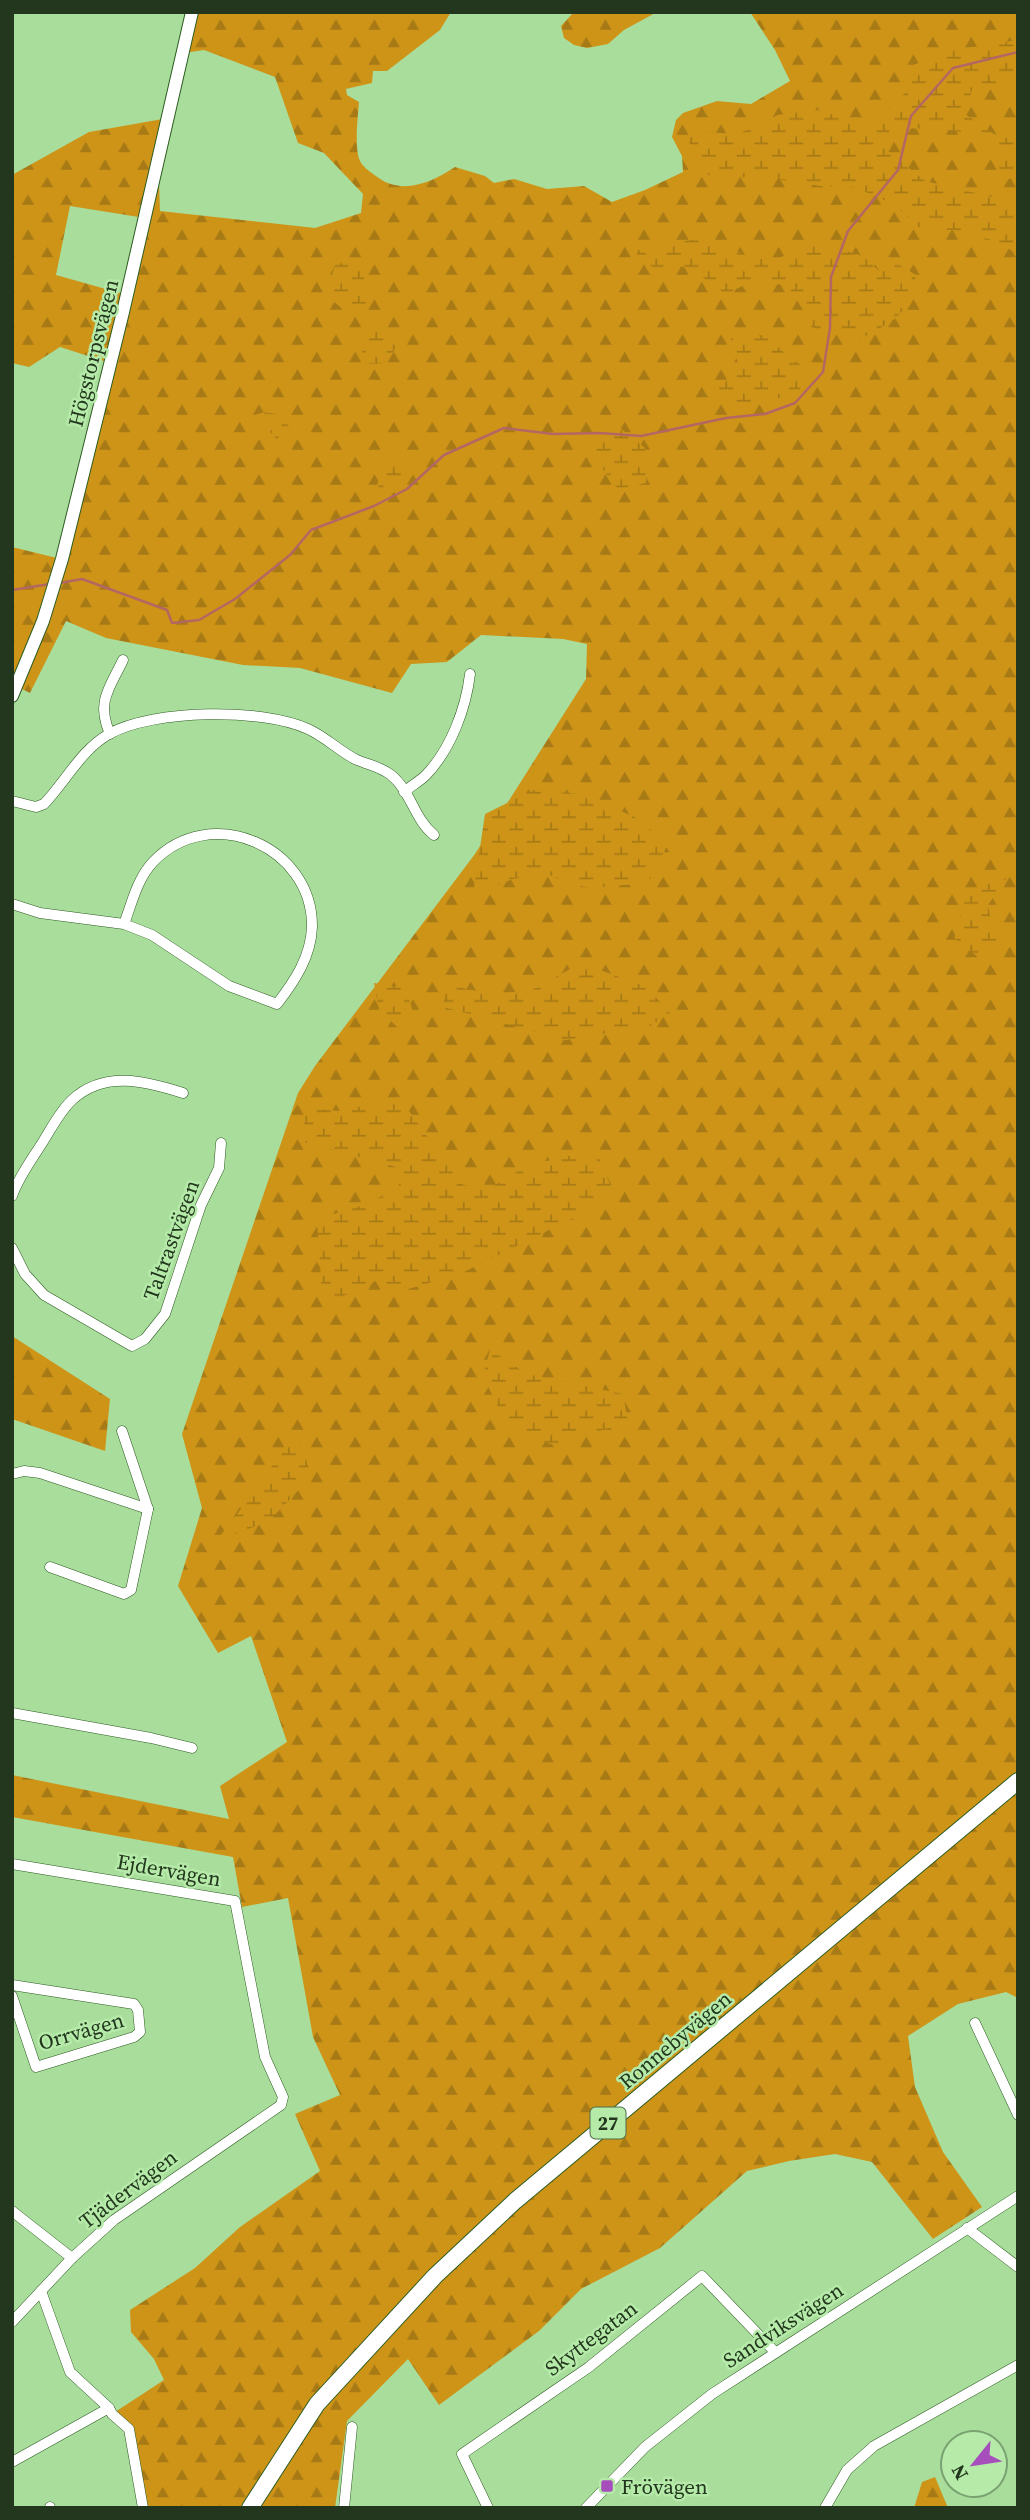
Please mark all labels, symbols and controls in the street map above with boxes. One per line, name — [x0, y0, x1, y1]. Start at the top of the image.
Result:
street label: Högstorpsvägen — [61, 276, 125, 430]
street label: Taltrastvägen — [136, 1176, 206, 1304]
street label: Ejdervägen — [115, 1847, 224, 1893]
street label: Ronnebyvägen — [613, 1984, 738, 2096]
street label: Orrvägen — [35, 2005, 127, 2057]
road number: 27 — [590, 2108, 626, 2138]
street label: Tjädervägen — [73, 2142, 183, 2235]
street label: Sandviksvägen — [717, 2275, 849, 2375]
street label: Skyttegatan — [539, 2294, 643, 2382]
north arrow — [939, 2429, 1009, 2499]
text: N — [944, 2460, 974, 2485]
place label: Frövägen — [621, 2472, 708, 2501]
marker: Frövägen — [599, 2478, 615, 2494]

